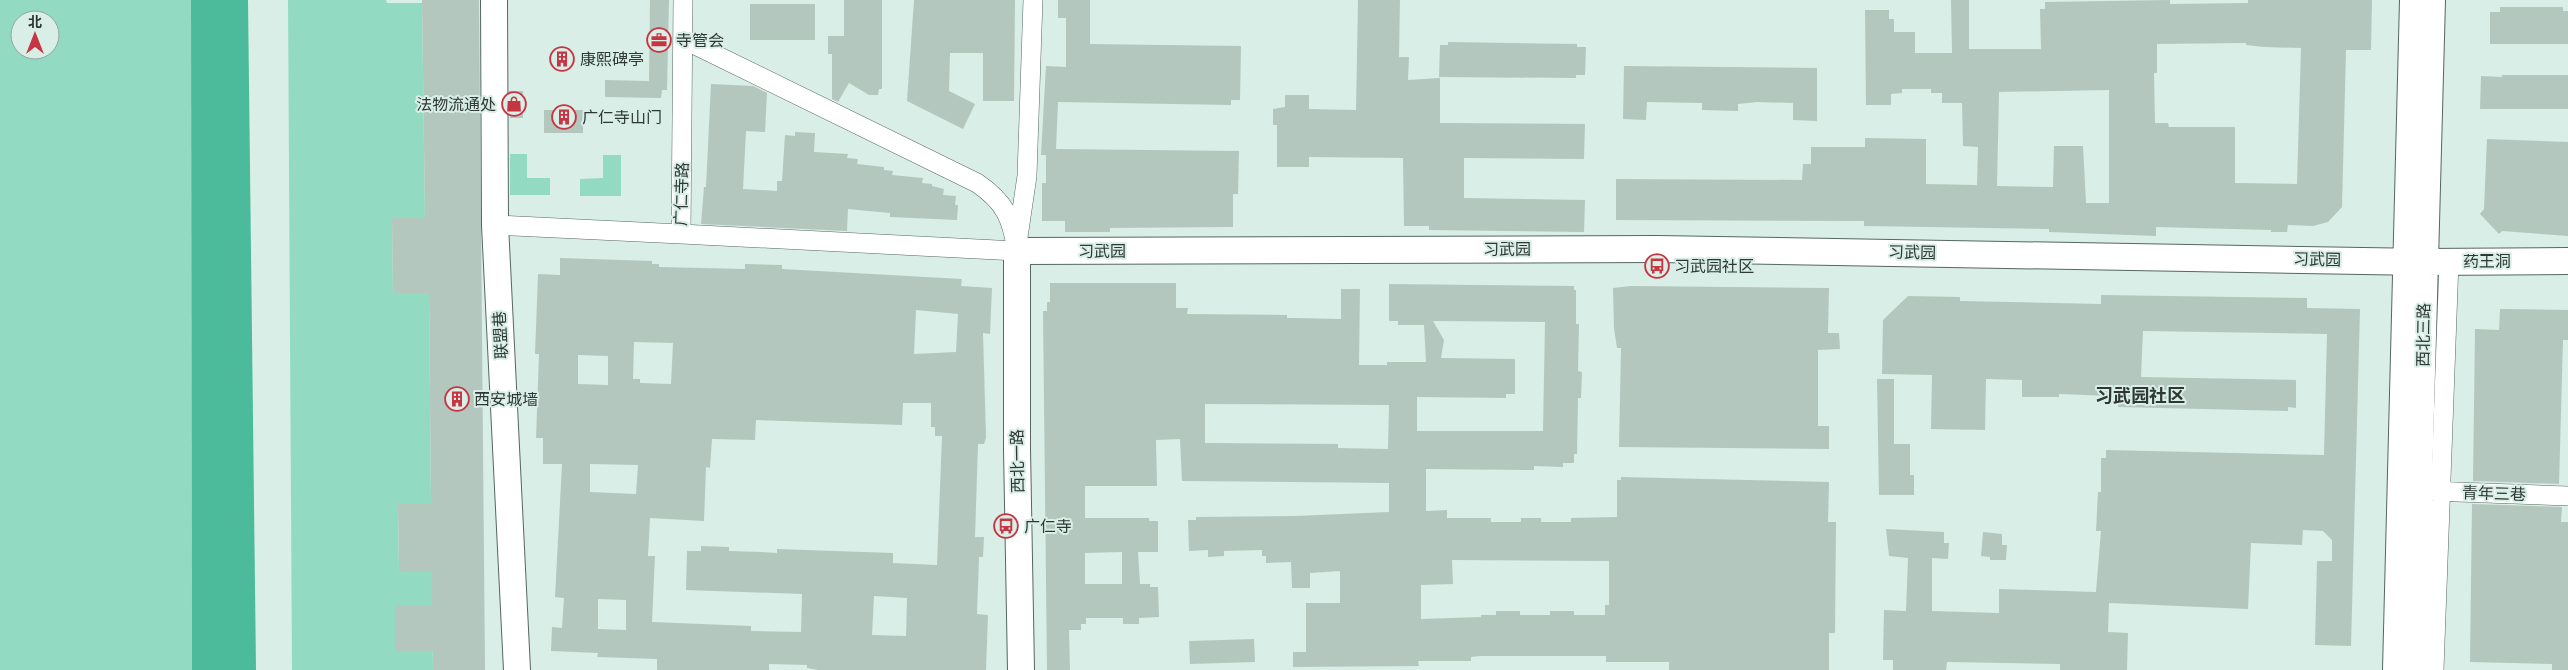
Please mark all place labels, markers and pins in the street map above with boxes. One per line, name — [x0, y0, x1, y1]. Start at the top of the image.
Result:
office icon: 寺管会 — [646, 27, 672, 53]
place label: 寺管会 — [676, 32, 724, 51]
building icon: 康熙碑亭 — [549, 46, 575, 72]
place label: 康熙碑亭 — [580, 51, 644, 70]
shop icon: 法物流通处 — [501, 91, 527, 117]
place label: 法物流通处 — [416, 96, 496, 115]
building icon: 广仁寺山门 — [551, 104, 577, 130]
place label: 广仁寺山门 — [582, 109, 662, 128]
bus stop icon: 习武园社区 — [1644, 253, 1670, 279]
place label: 习武园社区 — [1674, 258, 1754, 277]
building icon: 西安城墙 — [444, 386, 470, 412]
place label: 西安城墙 — [474, 391, 538, 410]
bus stop icon: 广仁寺 — [993, 513, 1019, 539]
place label: 广仁寺 — [1024, 518, 1072, 537]

